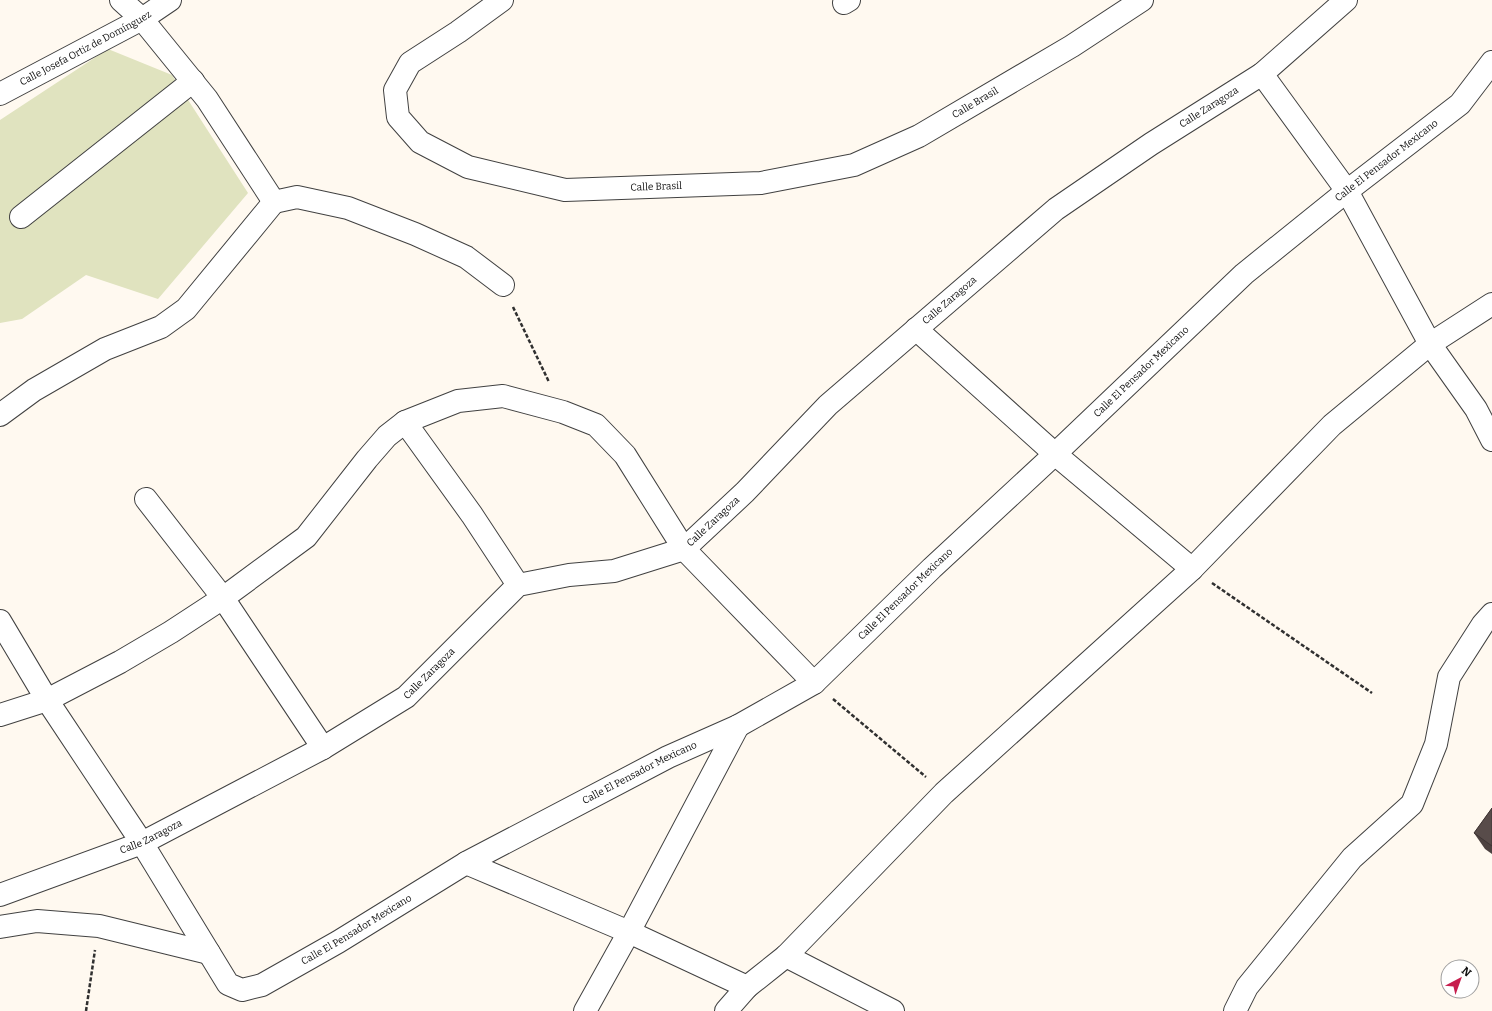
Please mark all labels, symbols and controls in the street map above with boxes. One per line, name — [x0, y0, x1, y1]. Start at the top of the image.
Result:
street label: Calle Josefa Ortiz de Domínguez — [18, 8, 154, 88]
street label: Calle Zaragoza — [1177, 84, 1241, 131]
street label: Calle Brasil — [950, 85, 1001, 121]
street label: Calle El Pensador Mexicano — [1333, 117, 1441, 204]
street label: Calle Brasil — [630, 180, 682, 194]
street label: Calle Zaragoza — [920, 274, 980, 327]
street label: Calle El Pensador Mexicano — [1091, 324, 1192, 420]
street label: Calle Zaragoza — [684, 494, 742, 549]
street label: Calle El Pensador Mexicano — [856, 546, 956, 642]
street label: Calle Zaragoza — [401, 645, 458, 702]
street label: Calle El Pensador Mexicano — [580, 739, 699, 807]
street label: Calle Zaragoza — [118, 817, 185, 857]
street label: Calle El Pensador Mexicano — [299, 892, 414, 968]
north arrow — [1440, 959, 1480, 999]
text: N — [1459, 964, 1474, 980]

